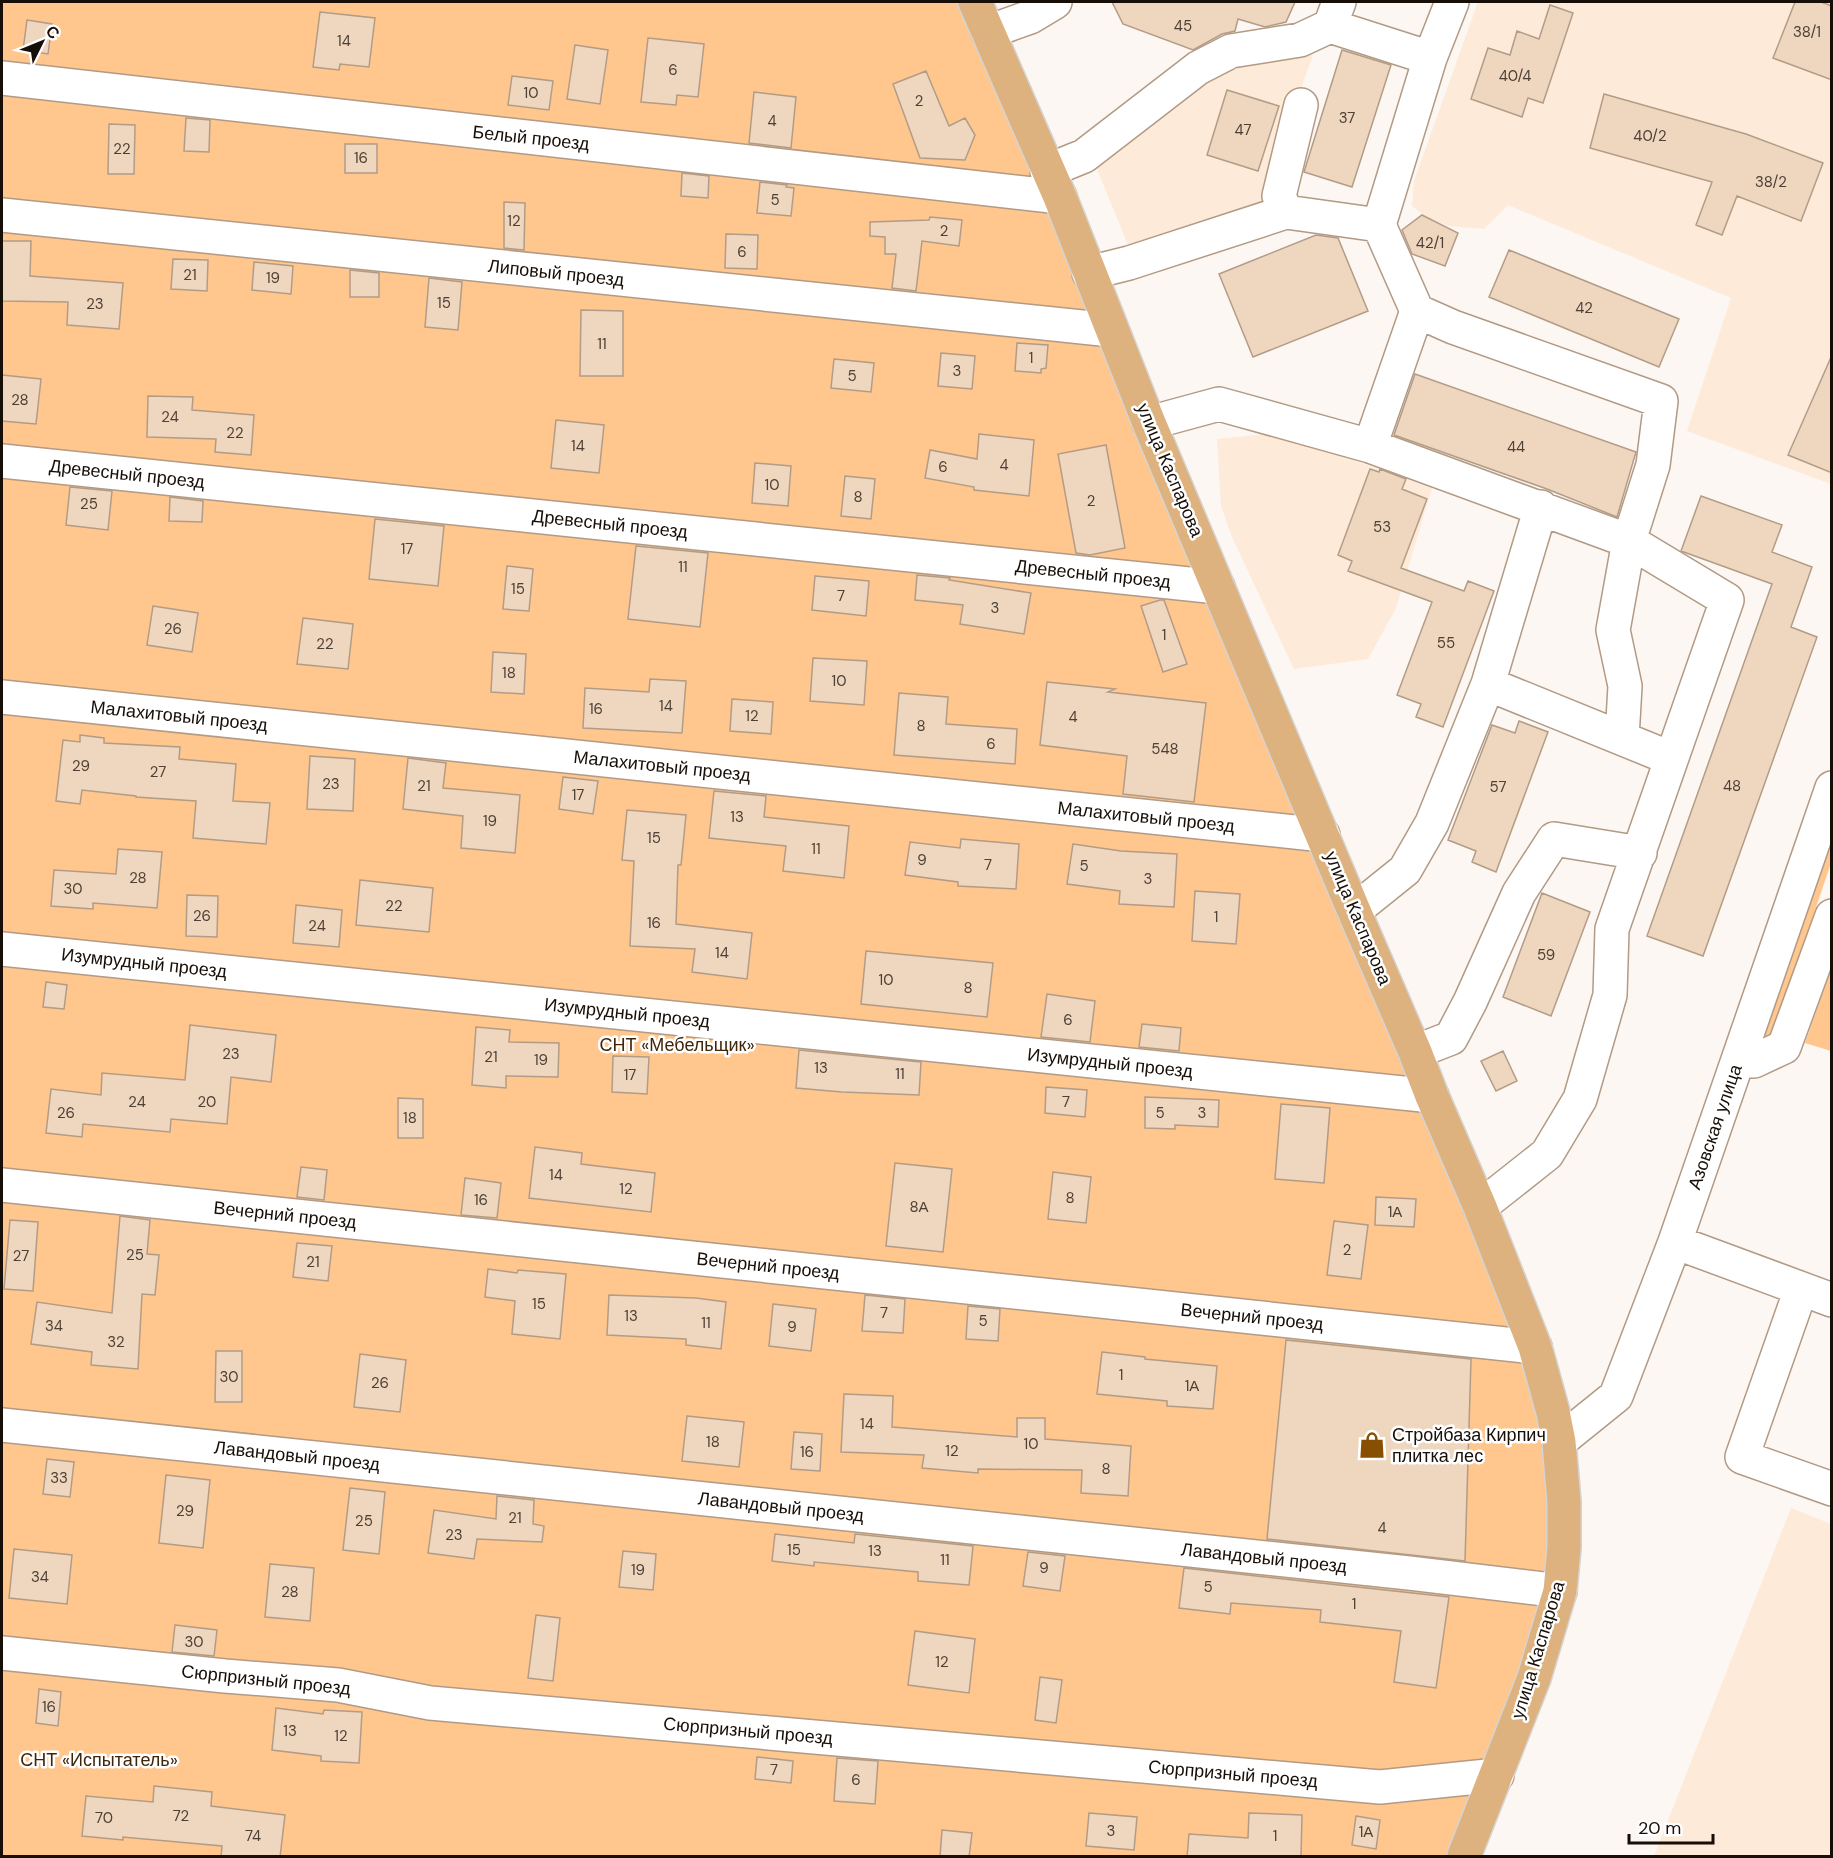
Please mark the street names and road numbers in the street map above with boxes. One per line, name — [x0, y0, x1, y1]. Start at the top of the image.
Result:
street label: Белый проезд — [471, 120, 591, 156]
street label: Липовый проезд — [487, 254, 626, 292]
street label: улица Каспарова — [1131, 400, 1209, 541]
street label: Древесный проезд — [48, 454, 206, 494]
street label: Древесный проезд — [531, 504, 689, 544]
street label: Древесный проезд — [1014, 554, 1172, 594]
street label: Малахитовый проезд — [89, 695, 269, 737]
street label: Малахитовый проезд — [572, 745, 752, 787]
street label: Малахитовый проезд — [1056, 796, 1236, 838]
street label: улица Каспарова — [1319, 848, 1397, 989]
street label: Изумрудный проезд — [60, 942, 228, 984]
street label: Изумрудный проезд — [543, 992, 711, 1034]
street label: Изумрудный проезд — [1026, 1042, 1194, 1084]
street label: Азовская улица — [1682, 1060, 1748, 1193]
street label: Вечерний проезд — [212, 1196, 358, 1234]
street label: Вечерний проезд — [695, 1247, 841, 1285]
street label: Вечерний проезд — [1179, 1298, 1325, 1336]
street label: Лавандовый проезд — [213, 1435, 382, 1477]
street label: Лавандовый проезд — [697, 1486, 866, 1528]
street label: Лавандовый проезд — [1180, 1537, 1349, 1579]
street label: улица Каспарова — [1506, 1577, 1571, 1722]
street label: Сюрпризный проезд — [180, 1659, 352, 1701]
street label: Сюрпризный проезд — [662, 1712, 834, 1750]
street label: Сюрпризный проезд — [1147, 1755, 1319, 1793]

